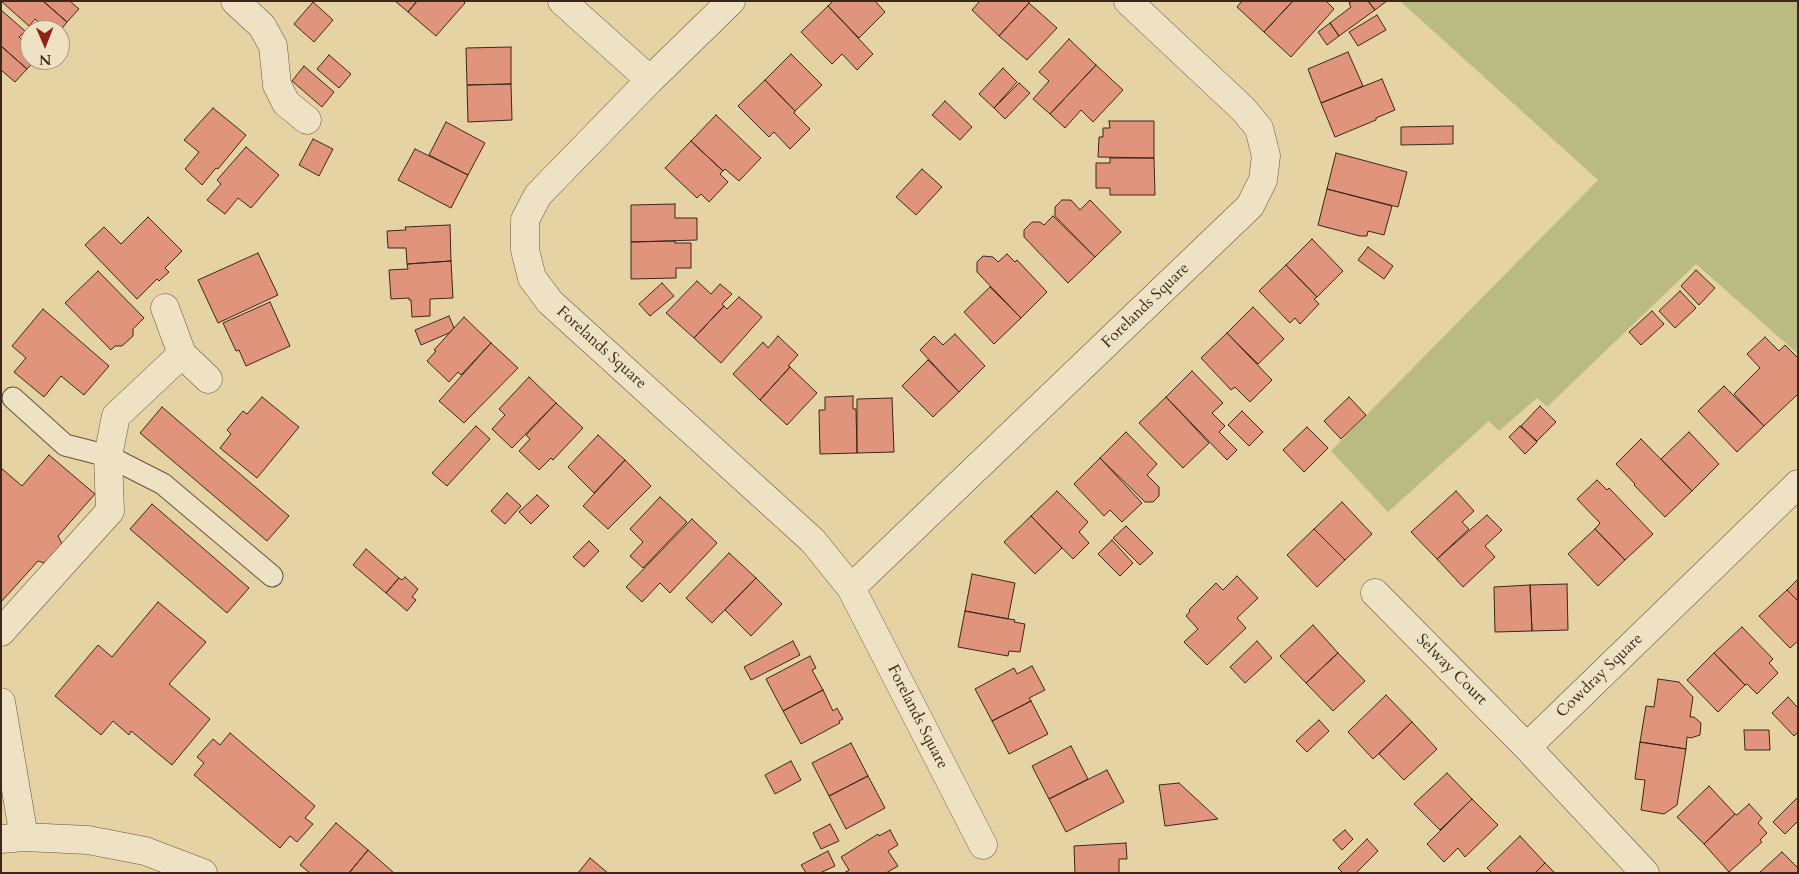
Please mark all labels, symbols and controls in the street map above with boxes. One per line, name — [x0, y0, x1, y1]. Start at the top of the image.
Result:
north arrow — [20, 20, 70, 70]
text: N — [39, 50, 51, 69]
street label: Forelands Square — [1098, 259, 1194, 353]
street label: Forelands Square — [552, 303, 650, 393]
street label: Cowdray Square — [1553, 630, 1647, 722]
street label: Selway Court — [1412, 631, 1490, 709]
street label: Forelands Square — [882, 662, 952, 772]

